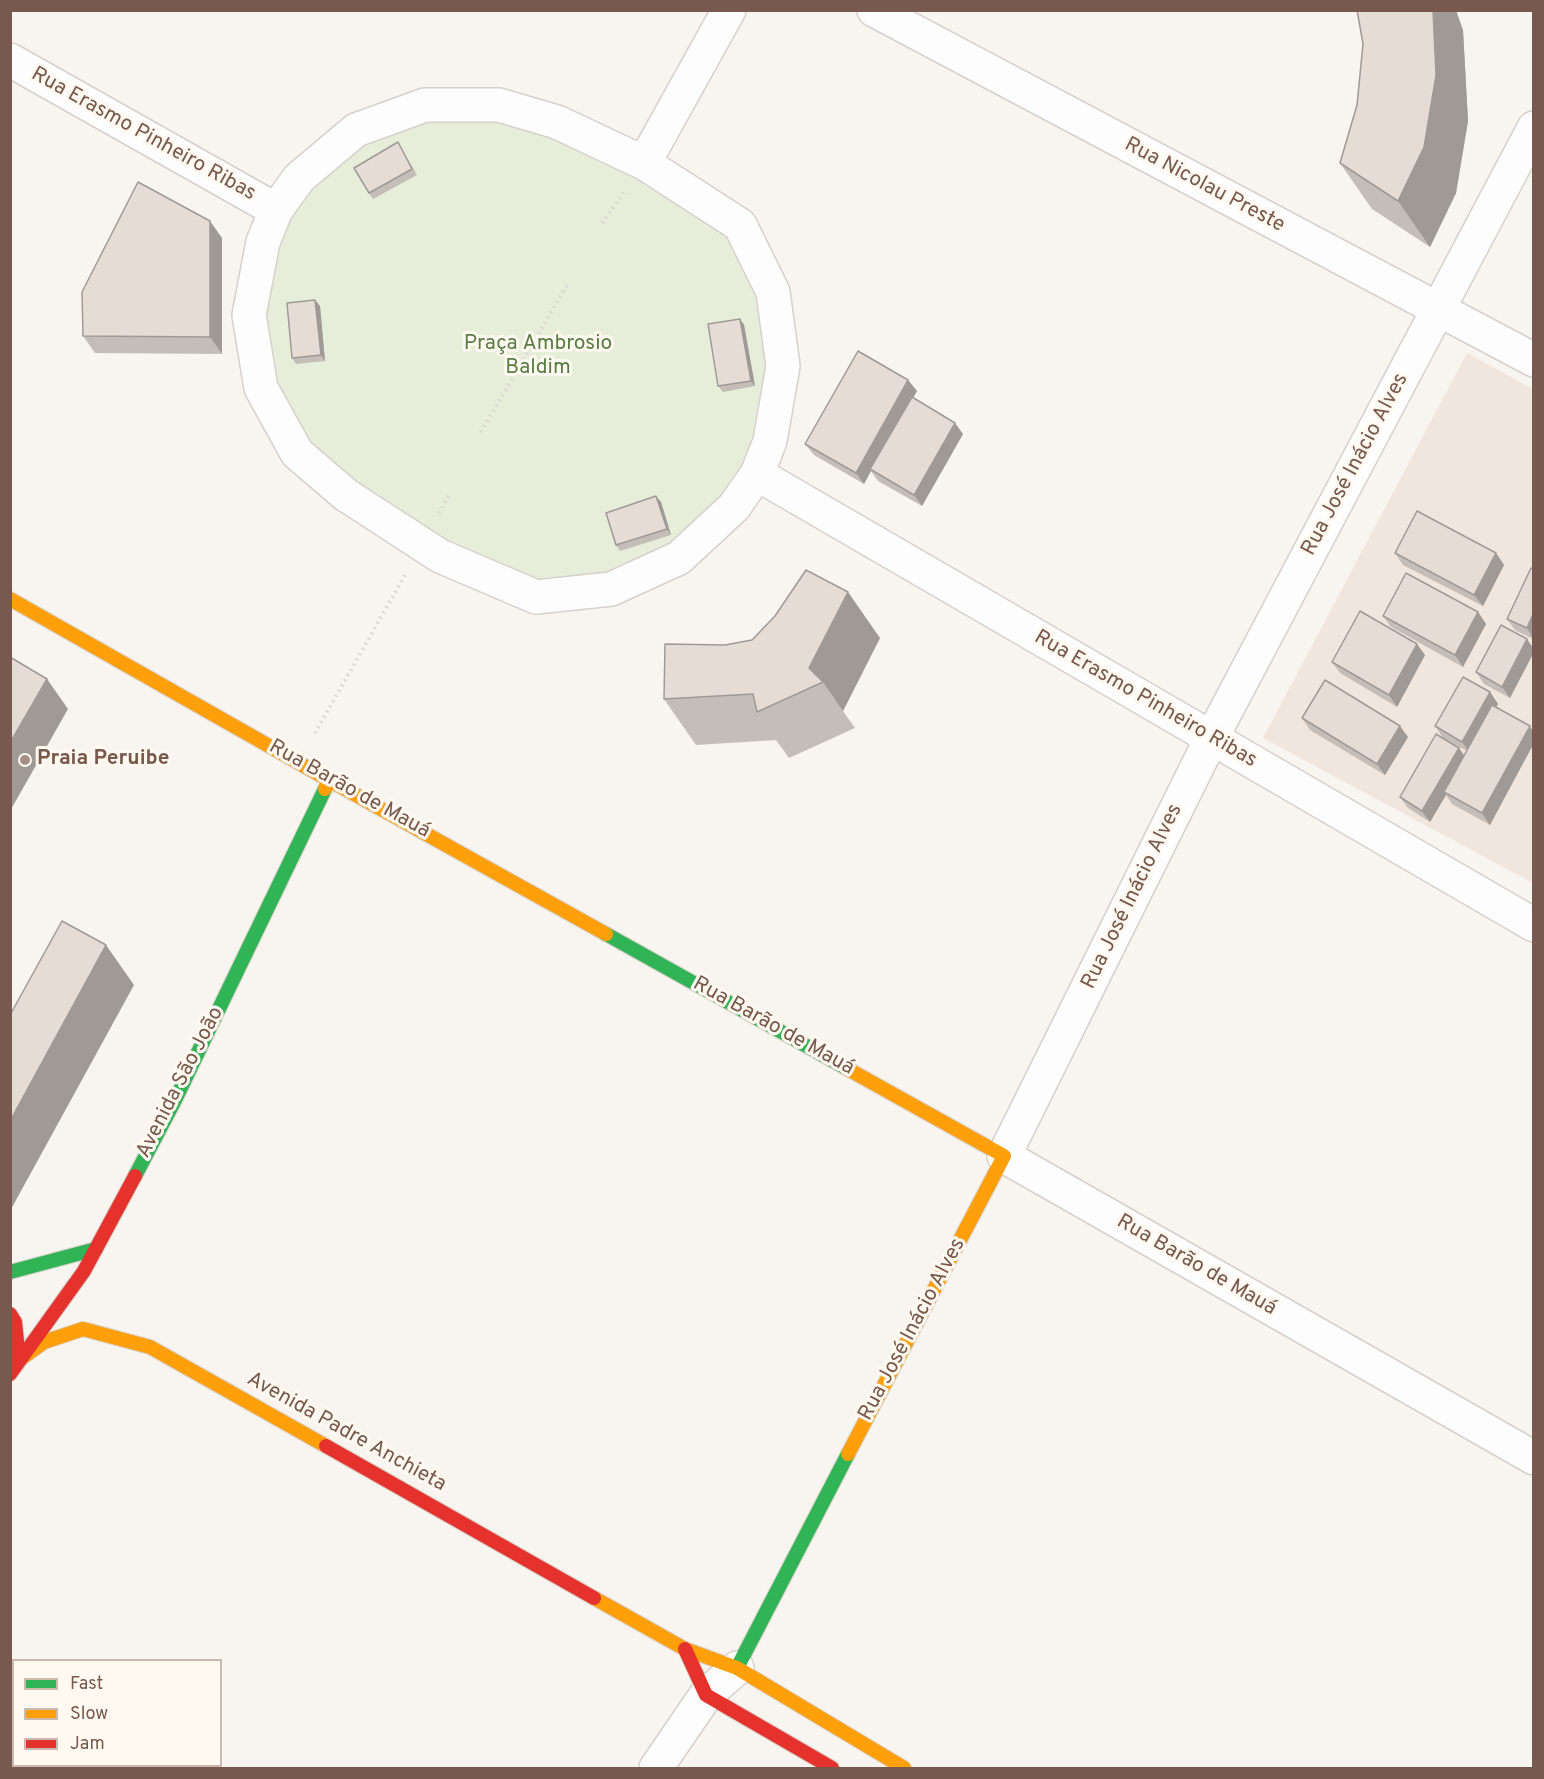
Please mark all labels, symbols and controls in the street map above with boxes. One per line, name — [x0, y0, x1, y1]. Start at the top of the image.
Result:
street label: Rua Erasmo Pinheiro Ribas — [26, 63, 260, 207]
street label: Rua Nicolau Preste — [1119, 133, 1289, 239]
park label: Praça Ambrosio Baldim — [464, 332, 612, 382]
street label: Rua José Inácio Alves — [1297, 369, 1415, 561]
street label: Rua Erasmo Pinheiro Ribas — [1029, 626, 1261, 774]
street label: Rua Barão de Mauá — [264, 735, 434, 845]
place label: Praia Peruibe — [37, 747, 170, 773]
marker: Praia Peruibe — [18, 753, 32, 767]
street label: Rua José Inácio Alves — [1077, 800, 1189, 994]
street label: Rua Barão de Mauá — [688, 972, 858, 1082]
street label: Avenida São João — [132, 1003, 230, 1163]
street label: Rua Barão de Mauá — [1112, 1210, 1280, 1322]
street label: Rua José Inácio Alves — [854, 1234, 972, 1426]
street label: Avenida Padre Anchieta — [242, 1368, 450, 1498]
legend — [12, 1659, 222, 1767]
text: Fast — [70, 1673, 103, 1696]
text: Slow — [70, 1703, 108, 1726]
text: Jam — [70, 1733, 105, 1756]

